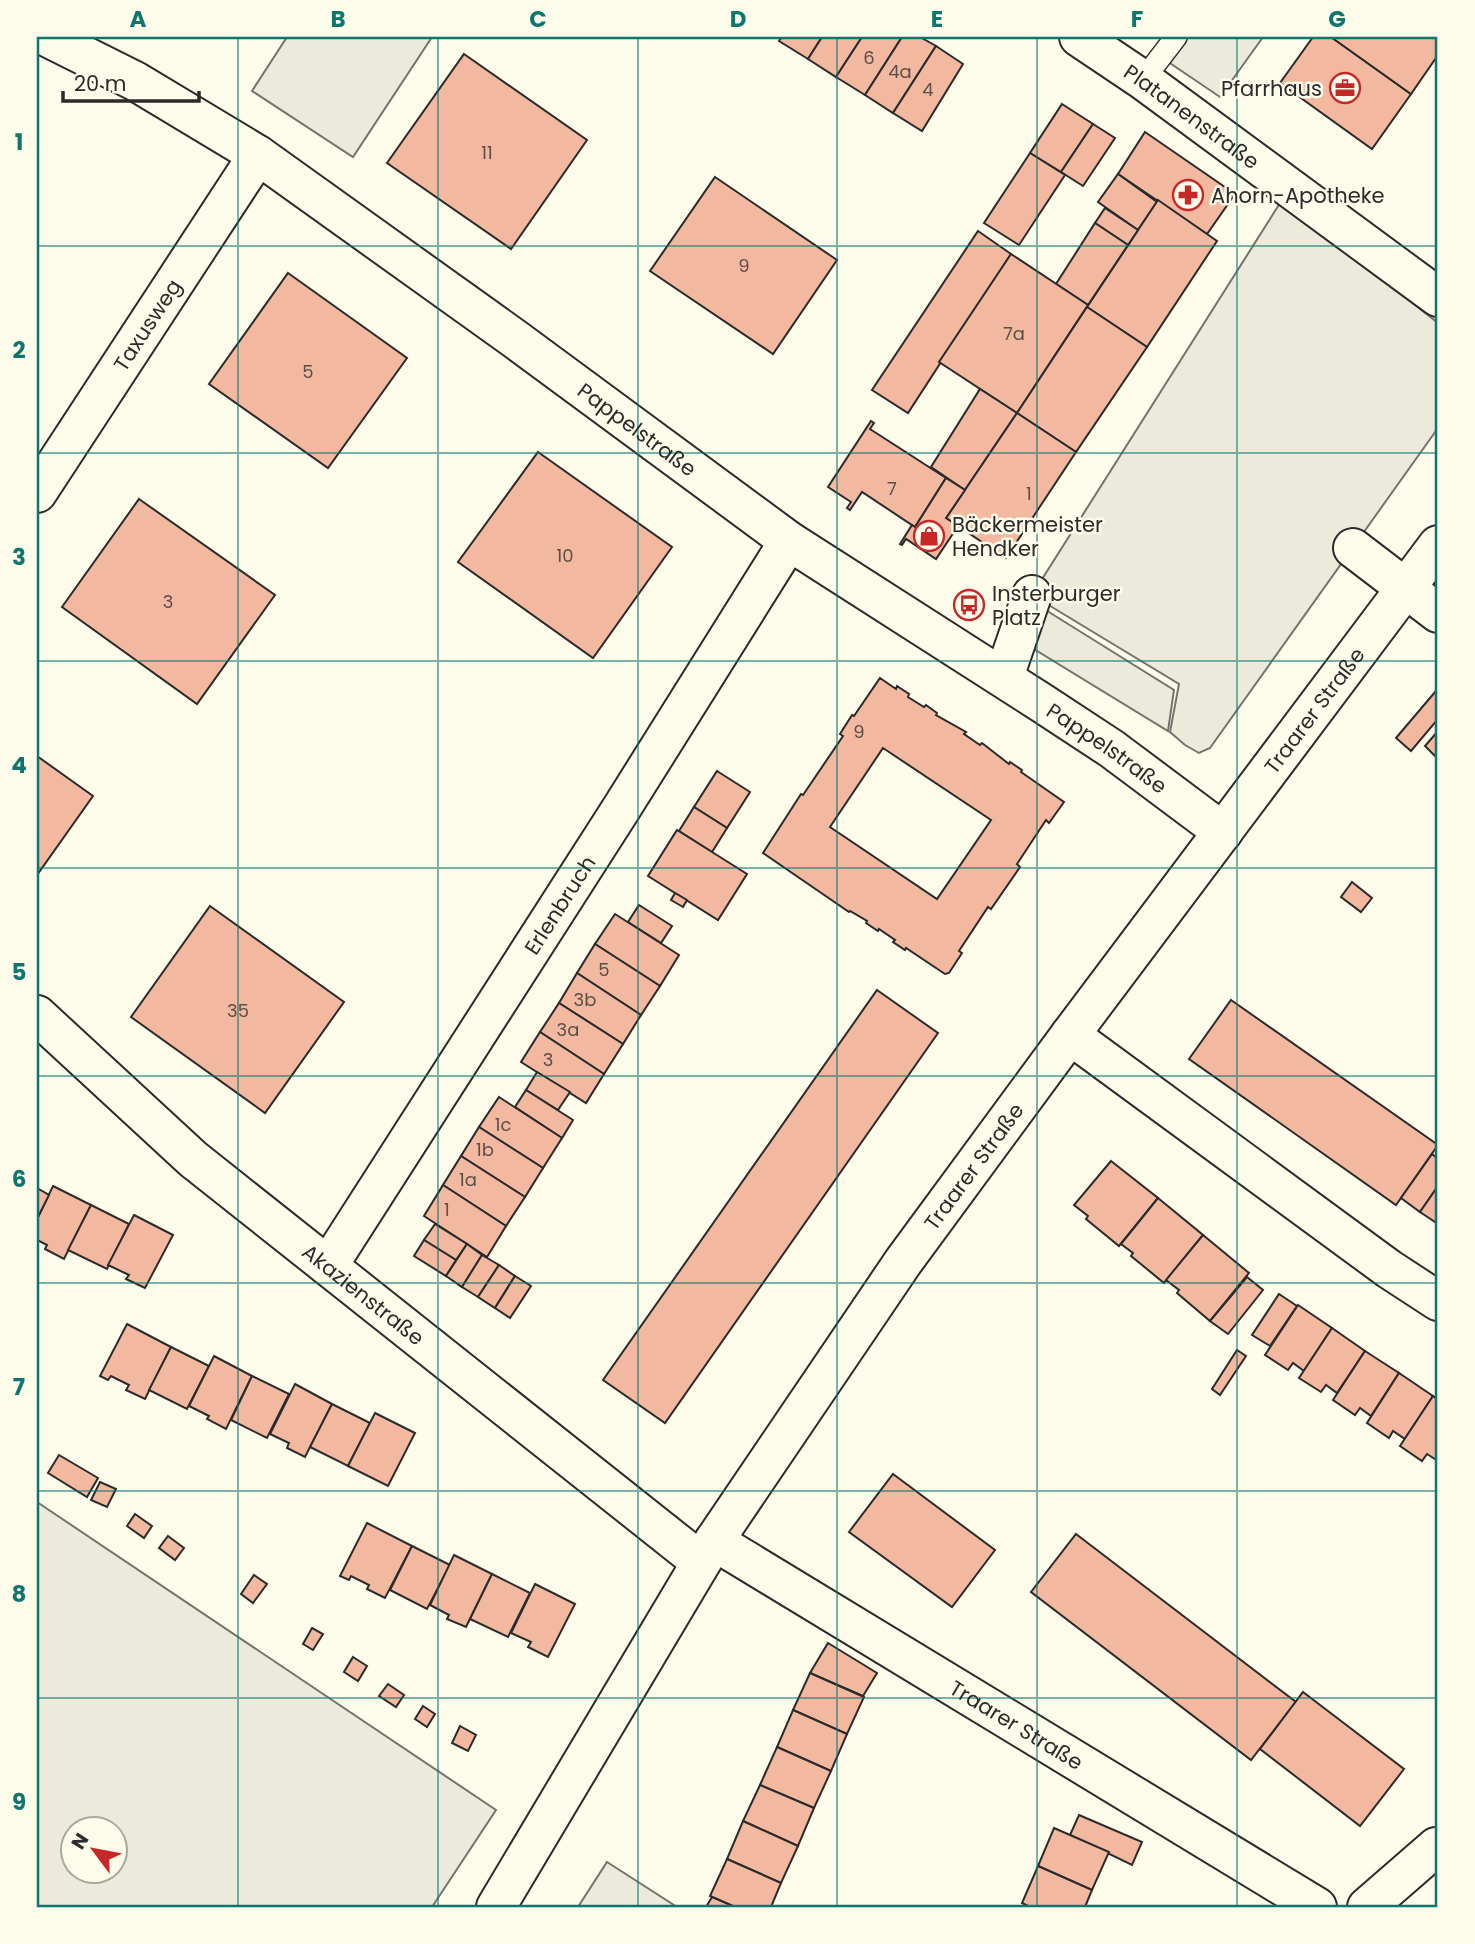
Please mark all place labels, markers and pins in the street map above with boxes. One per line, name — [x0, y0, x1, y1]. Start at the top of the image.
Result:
office icon: Pfarrhaus — [1328, 71, 1362, 105]
place label: Pfarrhaus — [1221, 74, 1322, 103]
pharmacy icon: Ahorn-Apotheke — [1171, 178, 1205, 212]
place label: Ahorn-Apotheke — [1211, 181, 1385, 210]
place label: Bäckermeister Hendker — [952, 510, 1103, 563]
shop icon: Bäckermeister Hendker — [912, 519, 946, 553]
place label: Insterburger Platz — [992, 579, 1121, 632]
bus stop icon: Insterburger Platz — [952, 588, 986, 622]

